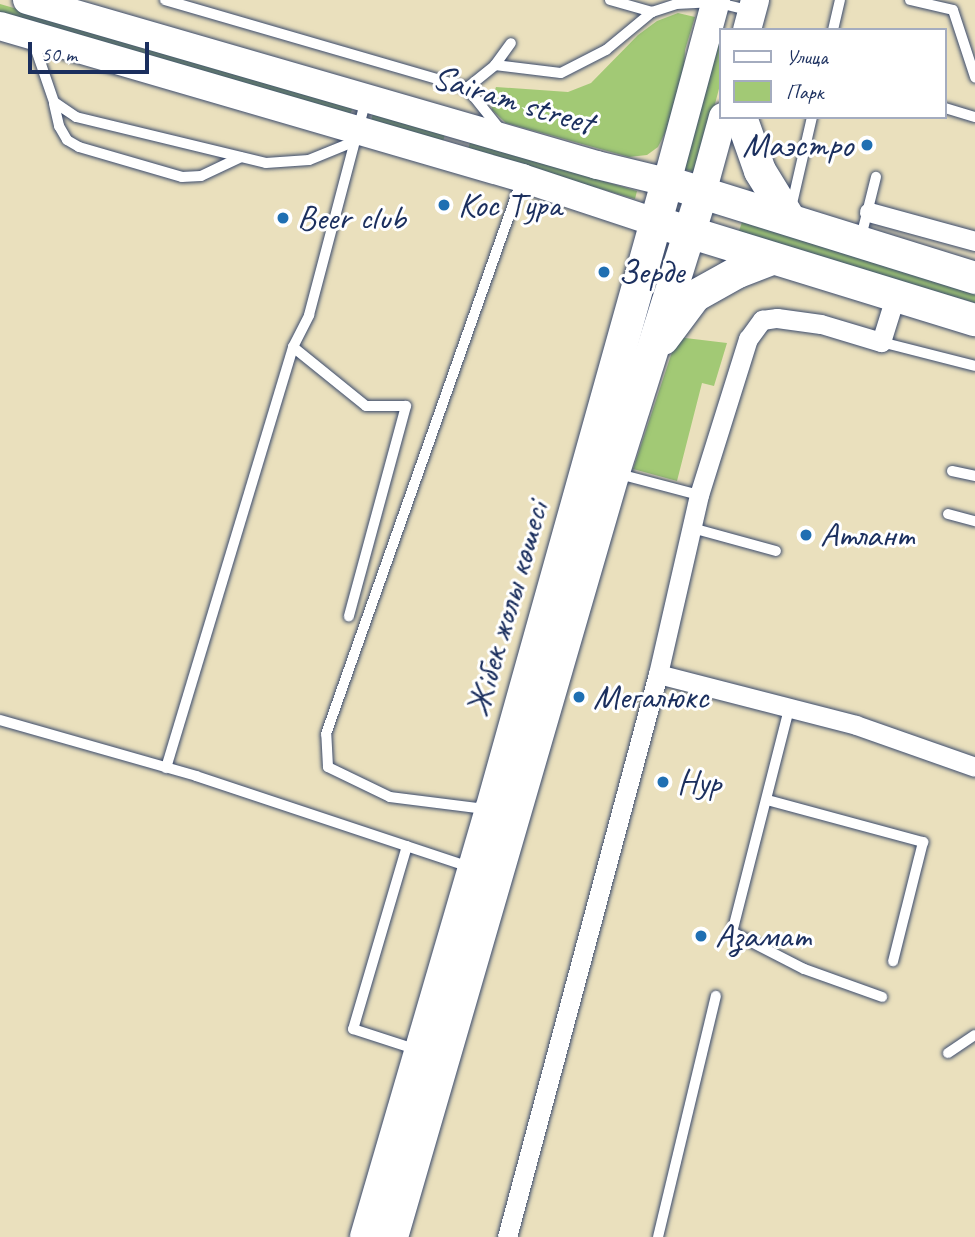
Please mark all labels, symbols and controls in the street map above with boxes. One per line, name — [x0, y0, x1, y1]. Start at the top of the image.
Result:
scale bar — [32, 28, 152, 72]
legend — [720, 28, 947, 119]
text: 50 m — [41, 41, 77, 67]
text: Улица — [786, 44, 828, 70]
street label: Sairam street — [428, 56, 598, 144]
text: Парк — [786, 79, 823, 105]
place label: Маэстро — [742, 124, 853, 166]
marker: Маэстро — [859, 137, 875, 153]
place label: Кос Тура — [458, 184, 559, 226]
place label: Beer club — [297, 197, 406, 239]
marker: Кос Тура — [436, 197, 452, 213]
marker: Beer club — [275, 210, 291, 226]
place label: Зерде — [618, 251, 684, 293]
marker: Зерде — [596, 264, 612, 280]
street label: Жібек жолы көшесі — [456, 496, 558, 722]
place label: Атлант — [820, 514, 913, 556]
marker: Атлант — [798, 527, 814, 543]
place label: Мегалюкс — [593, 676, 708, 718]
marker: Мегалюкс — [571, 689, 587, 705]
place label: Нур — [677, 761, 721, 803]
marker: Нур — [655, 774, 671, 790]
place label: Азамат — [715, 915, 811, 957]
marker: Азамат — [693, 928, 709, 944]

